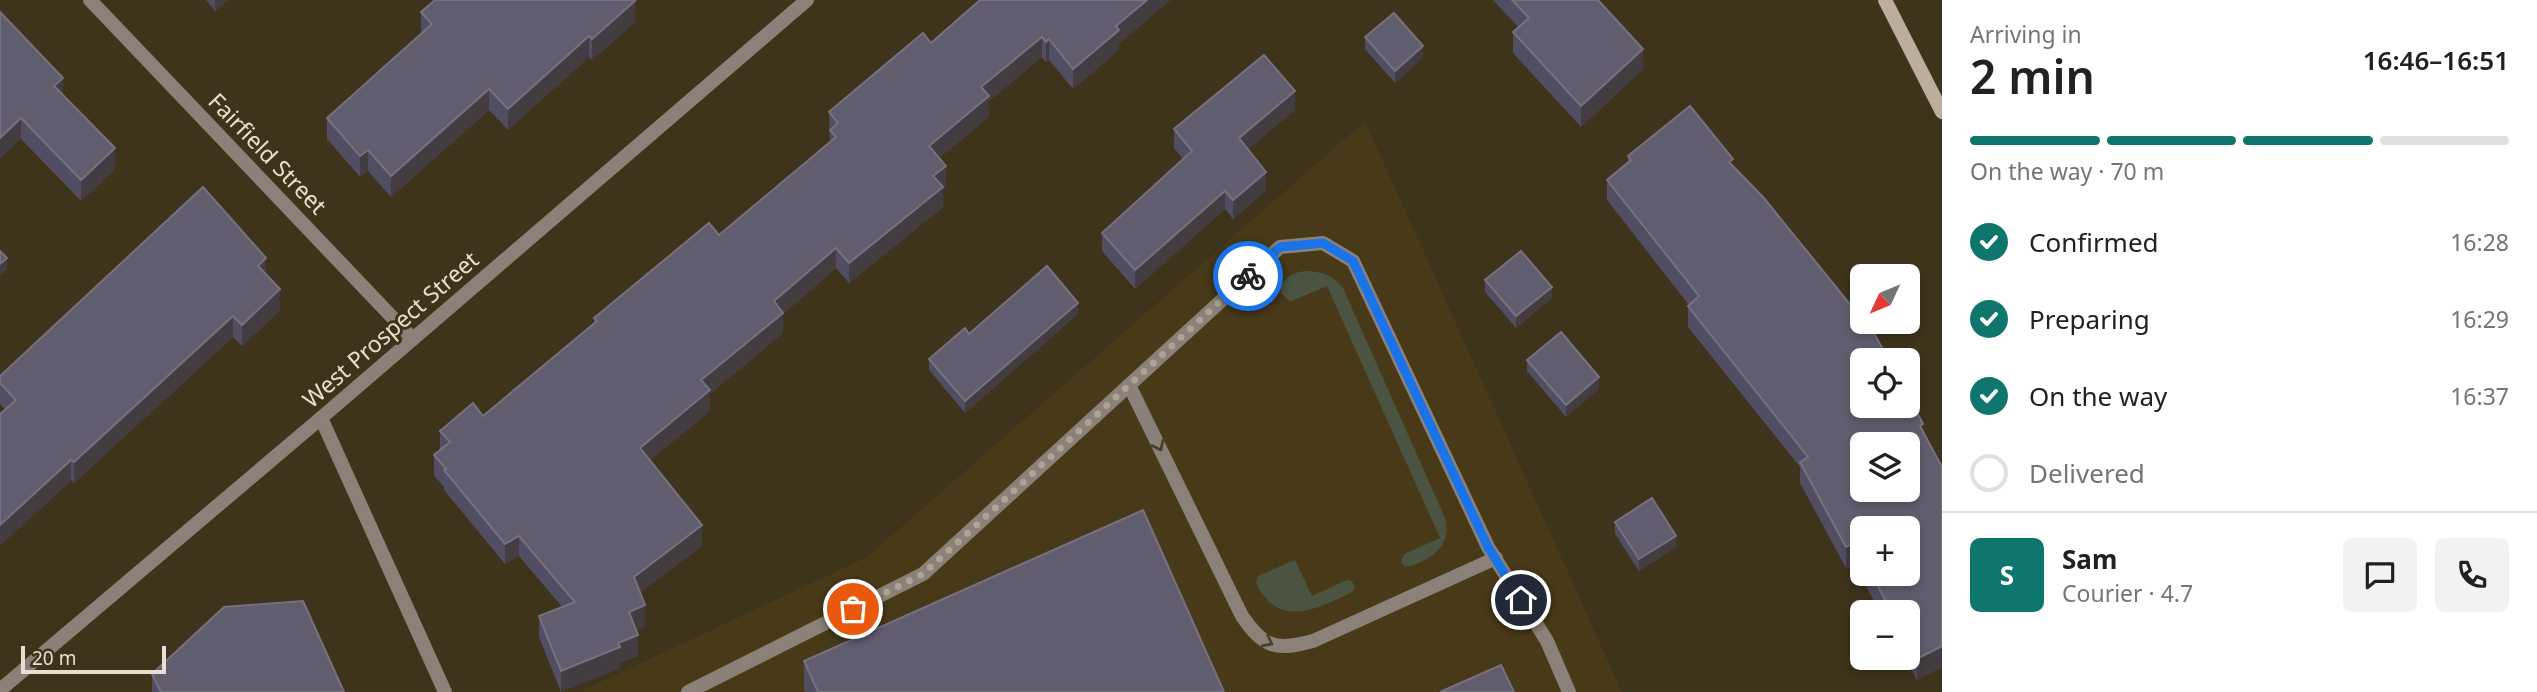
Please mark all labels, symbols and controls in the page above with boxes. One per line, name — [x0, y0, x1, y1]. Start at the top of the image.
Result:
text: Arriving in — [1970, 18, 2082, 50]
text: 16:46–16:51 — [2363, 42, 2509, 78]
text: 2 min — [1970, 45, 2095, 107]
street label: Fairfield Street — [202, 85, 334, 221]
text: On the way · 70 m — [1970, 155, 2164, 187]
icon: check — [1970, 223, 2008, 261]
text: Confirmed — [2029, 224, 2159, 260]
text: 16:28 — [2450, 226, 2509, 258]
courier — [1213, 241, 1283, 311]
street label: West Prospect Street — [295, 244, 485, 414]
icon: bike — [1229, 257, 1267, 295]
north arrow — [1850, 264, 1920, 334]
map controls — [1850, 264, 1920, 670]
icon: check — [1970, 300, 2008, 338]
text: Preparing — [2029, 301, 2150, 337]
text: 16:29 — [2450, 303, 2509, 335]
button: locate — [1850, 348, 1920, 418]
icon: check — [1970, 377, 2008, 415]
text: On the way — [2029, 378, 2167, 414]
text: 16:37 — [2450, 380, 2509, 412]
button: layers — [1850, 432, 1920, 502]
one-way arrow — [1151, 439, 1165, 451]
text: Delivered — [2029, 455, 2145, 491]
button: + — [1850, 516, 1920, 586]
button: chat — [2343, 538, 2417, 612]
button: phone — [2435, 538, 2509, 612]
text: Sam — [2062, 541, 2117, 577]
text: S — [2000, 557, 2014, 593]
pin — [1491, 570, 1551, 630]
text: Courier · 4.7 — [2062, 577, 2193, 609]
pin — [823, 579, 883, 639]
icon: home — [1502, 581, 1540, 619]
icon: bag — [834, 590, 872, 628]
button: − — [1850, 600, 1920, 670]
one-way arrow — [1261, 634, 1274, 648]
scale bar — [21, 643, 166, 675]
text: 20 m — [32, 645, 76, 671]

